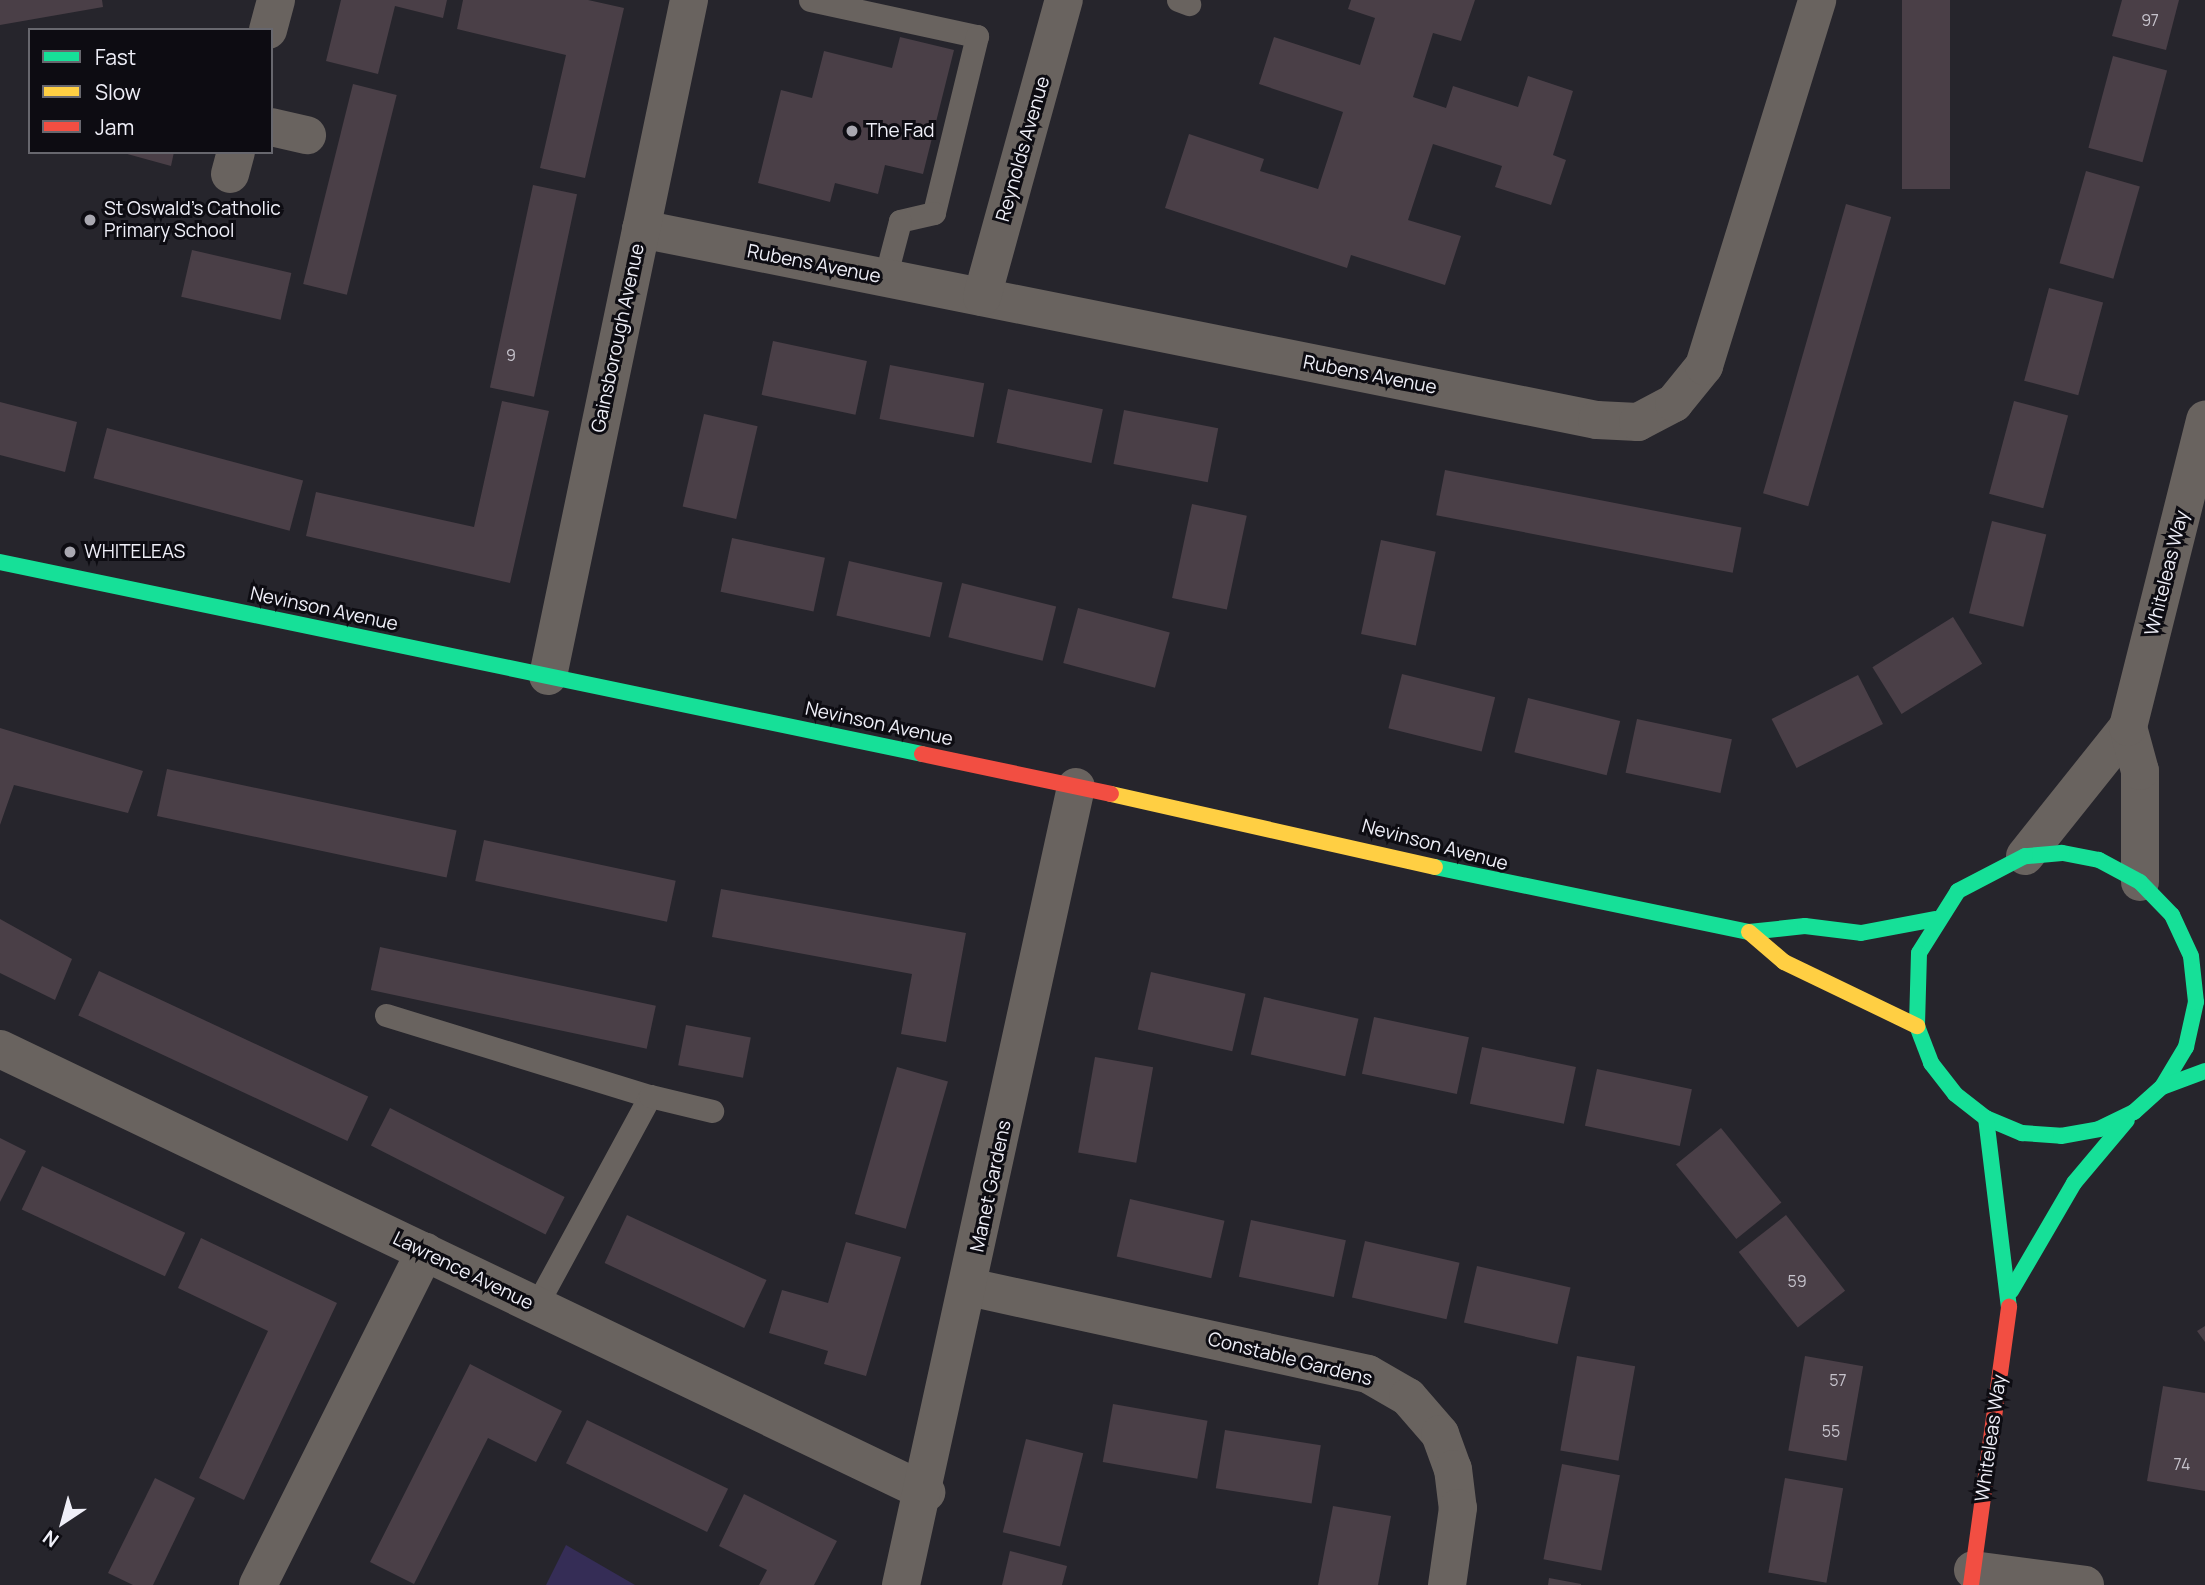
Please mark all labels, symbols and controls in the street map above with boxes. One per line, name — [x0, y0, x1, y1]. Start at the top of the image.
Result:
house number: 97 — [2141, 10, 2159, 30]
legend — [28, 28, 273, 154]
text: Fast — [95, 43, 136, 71]
street label: Reynolds Avenue — [991, 74, 1055, 224]
text: Slow — [95, 78, 141, 106]
text: Jam — [95, 113, 134, 141]
place label: The Fad — [866, 120, 935, 142]
marker: The Fad — [844, 123, 860, 139]
place label: St Oswald's Catholic Primary School — [104, 198, 281, 242]
marker: St Oswald's Catholic Primary School — [82, 212, 98, 228]
street label: Rubens Avenue — [745, 240, 883, 288]
street label: Gainsborough Avenue — [587, 241, 649, 435]
house number: 9 — [506, 345, 516, 365]
street label: Rubens Avenue — [1301, 351, 1439, 399]
street label: Whiteleas Way — [2140, 508, 2194, 638]
place label: WHITELEAS — [84, 541, 185, 563]
marker: WHITELEAS — [62, 544, 78, 560]
street label: Nevinson Avenue — [248, 582, 400, 636]
street label: Nevinson Avenue — [803, 697, 955, 751]
street label: Nevinson Avenue — [1359, 815, 1511, 875]
street label: Manet Gardens — [966, 1118, 1016, 1254]
street label: Lawrence Avenue — [389, 1227, 537, 1315]
house number: 59 — [1787, 1271, 1807, 1291]
street label: Constable Gardens — [1205, 1328, 1375, 1390]
house number: 57 — [1829, 1370, 1847, 1390]
street label: Whiteleas Way — [1971, 1373, 2011, 1503]
house number: 55 — [1822, 1421, 1840, 1441]
house number: 74 — [2174, 1454, 2190, 1474]
north arrow — [28, 1487, 98, 1557]
text: N — [37, 1524, 64, 1554]

